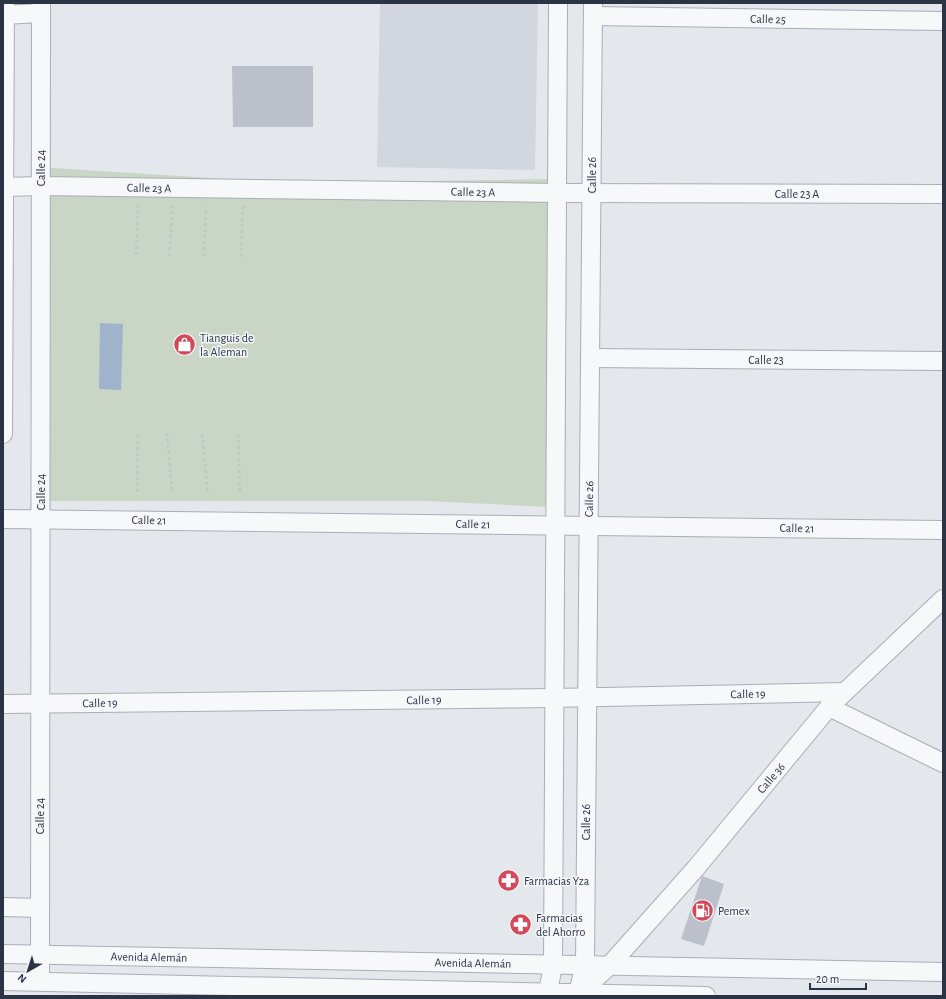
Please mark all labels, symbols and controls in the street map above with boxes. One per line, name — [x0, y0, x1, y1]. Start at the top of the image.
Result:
street label: Calle 25 — [750, 13, 786, 25]
street label: Calle 24 — [35, 150, 47, 186]
street label: Calle 26 — [586, 156, 598, 193]
street label: Calle 23 A — [127, 182, 171, 194]
street label: Calle 23 A — [451, 186, 495, 198]
street label: Calle 23 A — [775, 188, 819, 200]
shop icon: Tianguis de la Aleman — [172, 332, 198, 358]
place label: Tianguis de la Aleman — [200, 332, 253, 358]
street label: Calle 23 — [748, 354, 784, 366]
street label: Calle 24 — [35, 474, 47, 510]
street label: Calle 26 — [583, 480, 595, 517]
street label: Calle 21 — [131, 514, 167, 526]
street label: Calle 21 — [455, 518, 491, 530]
street label: Calle 21 — [779, 522, 815, 534]
street label: Calle 19 — [730, 688, 766, 700]
street label: Calle 19 — [406, 694, 442, 706]
street label: Calle 19 — [82, 697, 118, 709]
street label: Calle 36 — [755, 760, 787, 796]
street label: Calle 24 — [34, 798, 46, 834]
street label: Calle 26 — [580, 803, 592, 840]
pharmacy icon: Farmacias Yza — [496, 868, 522, 894]
place label: Farmacias Yza — [524, 875, 590, 887]
fuel station icon: Pemex — [690, 898, 716, 924]
place label: Pemex — [718, 905, 750, 917]
pharmacy icon: Farmacias del Ahorro — [508, 912, 534, 938]
place label: Farmacias del Ahorro — [536, 912, 585, 938]
street label: Avenida Alemán — [111, 950, 187, 964]
north arrow — [8, 951, 48, 991]
street label: Avenida Alemán — [435, 956, 511, 970]
scale bar — [810, 965, 866, 991]
text: N — [16, 972, 28, 985]
text: 20 m — [816, 973, 839, 985]

